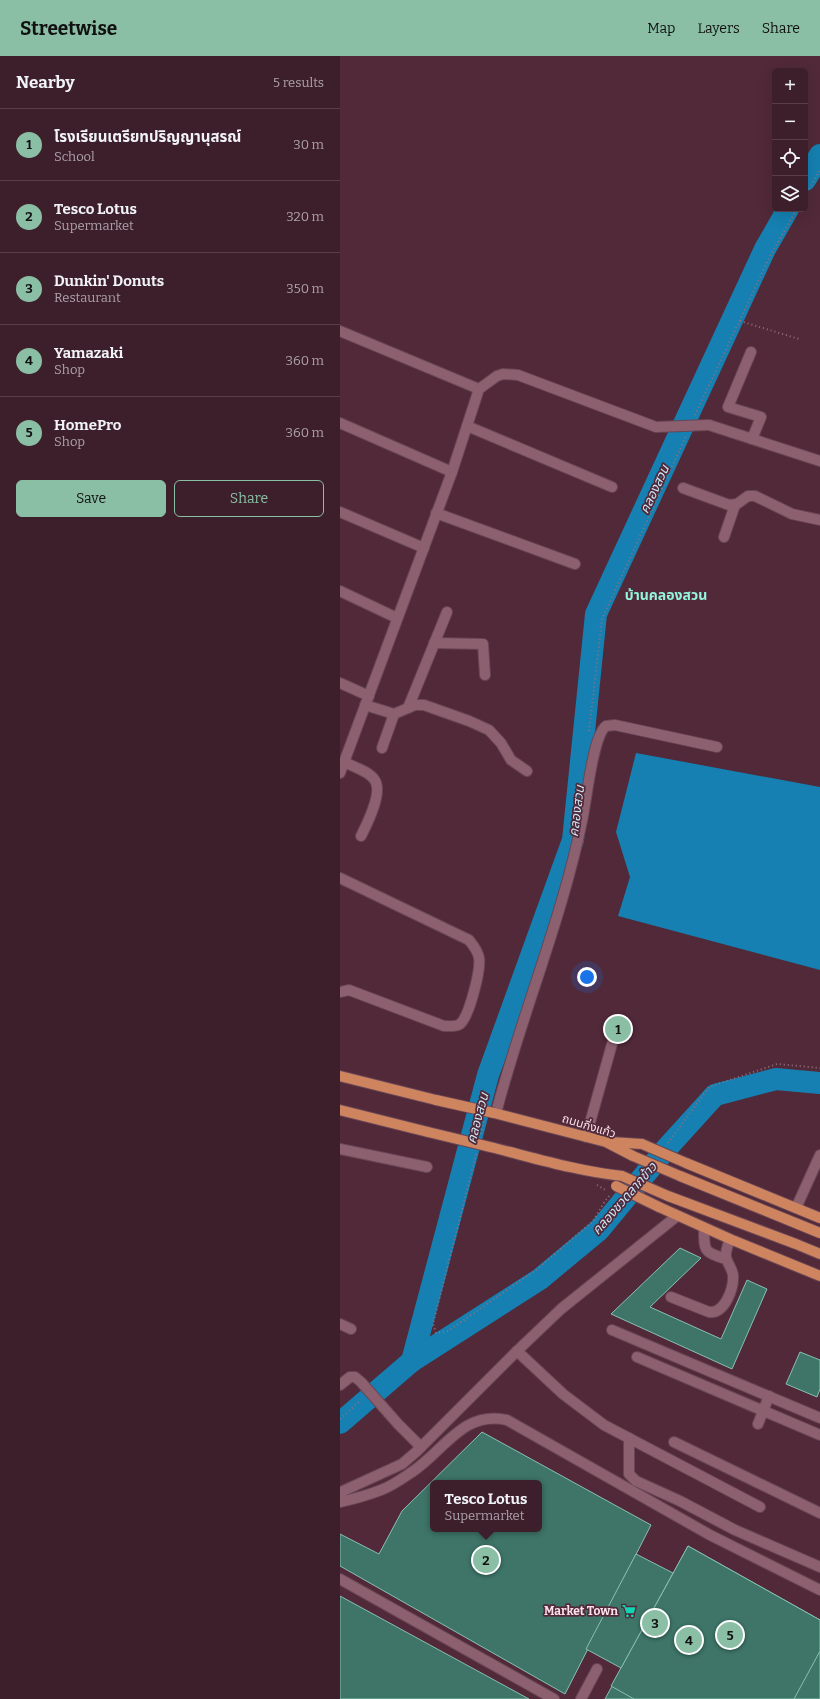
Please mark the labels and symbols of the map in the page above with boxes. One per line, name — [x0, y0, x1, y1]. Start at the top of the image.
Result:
water label: คลองสวน — [637, 462, 673, 516]
district label: บ้านคลองสวน — [625, 587, 707, 604]
water label: คลองสวน — [566, 783, 587, 838]
your location — [577, 967, 597, 987]
pin: 1 — [605, 1014, 631, 1044]
water label: คลองสวน — [464, 1090, 492, 1145]
street label: ถนนกิ่งแก้ว — [560, 1110, 618, 1141]
water label: คลองชวดลากข้าว — [589, 1159, 660, 1237]
pin: 2 — [473, 1545, 499, 1575]
supermarket icon: Market Town — [621, 1603, 637, 1619]
place label: Market Town — [544, 1604, 618, 1618]
pin: 3 — [642, 1608, 668, 1638]
pin: 5 — [717, 1620, 743, 1650]
pin: 4 — [676, 1625, 702, 1655]

